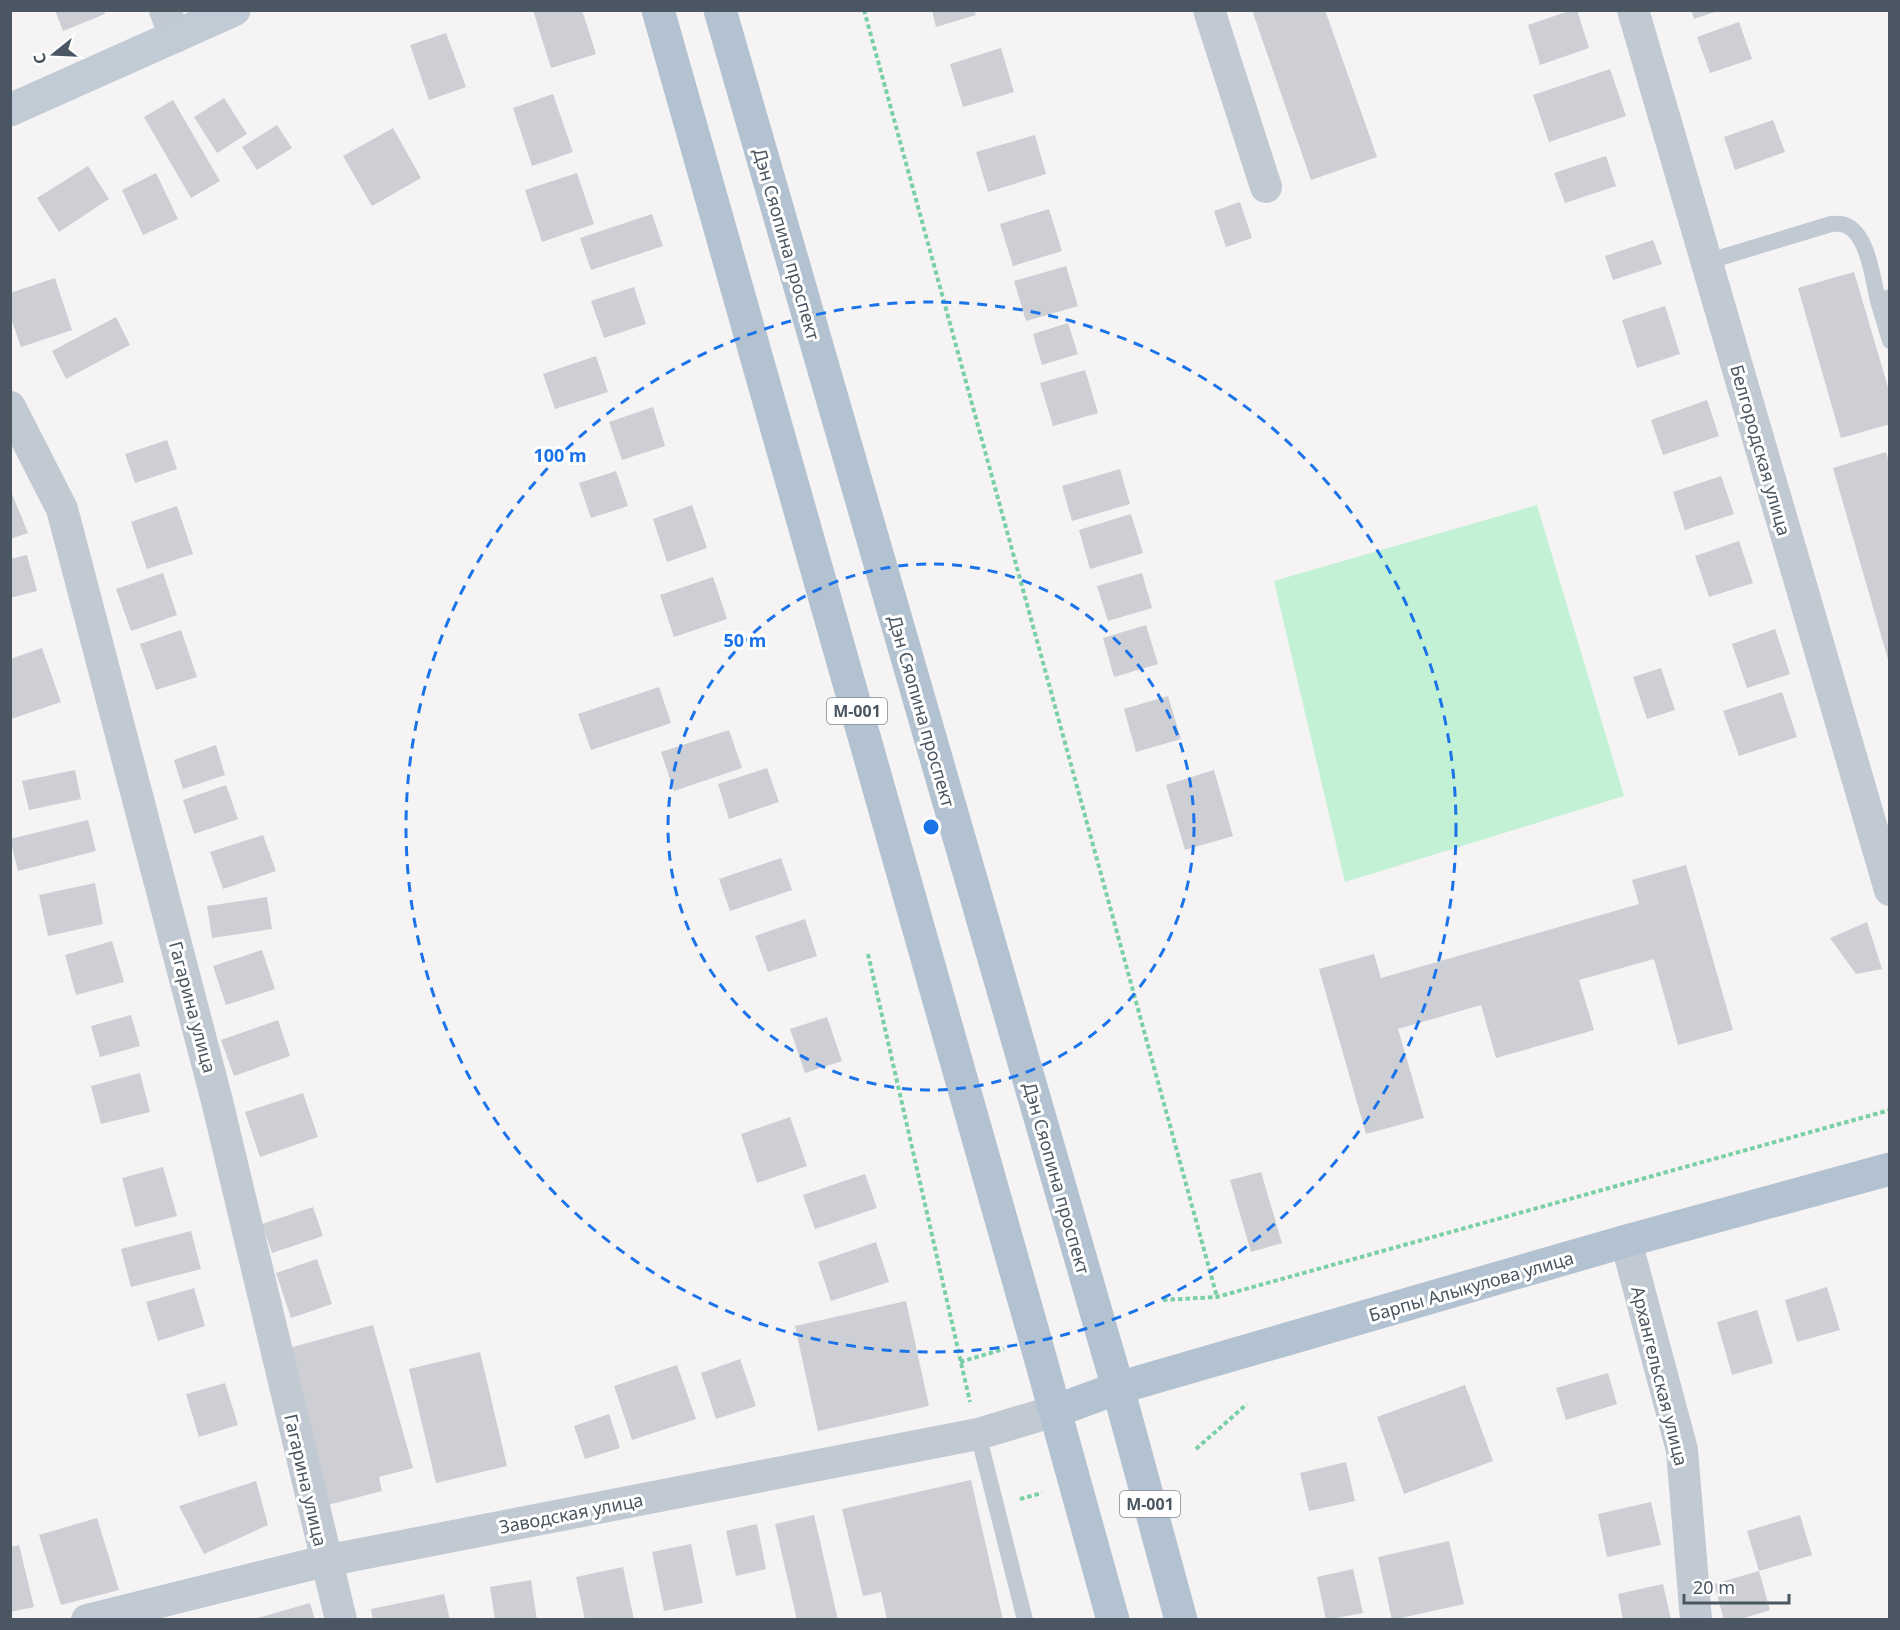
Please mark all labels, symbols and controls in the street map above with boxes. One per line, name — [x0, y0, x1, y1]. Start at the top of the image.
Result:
north arrow — [24, 24, 84, 84]
text: С — [28, 50, 52, 67]
street label: Дэн Сяопина проспект — [748, 145, 826, 343]
street label: Белгородская улица — [1725, 362, 1797, 538]
text: 100 m — [533, 443, 587, 467]
street label: Дэн Сяопина проспект — [883, 612, 961, 810]
text: 50 m — [724, 628, 766, 652]
road number: M-001 — [827, 698, 887, 724]
centre of rings — [921, 817, 941, 837]
street label: Гагарина улица — [164, 939, 222, 1075]
street label: Дэн Сяопина проспект — [1018, 1079, 1096, 1277]
street label: Барпы Алыкулова улица — [1366, 1245, 1576, 1327]
street label: Архангельская улица — [1626, 1284, 1694, 1468]
street label: Гагарина улица — [279, 1411, 333, 1549]
street label: Заводская улица — [497, 1487, 645, 1539]
road number: M-001 — [1120, 1491, 1180, 1517]
scale bar — [1684, 1567, 1789, 1605]
text: 20 m — [1693, 1575, 1735, 1599]

